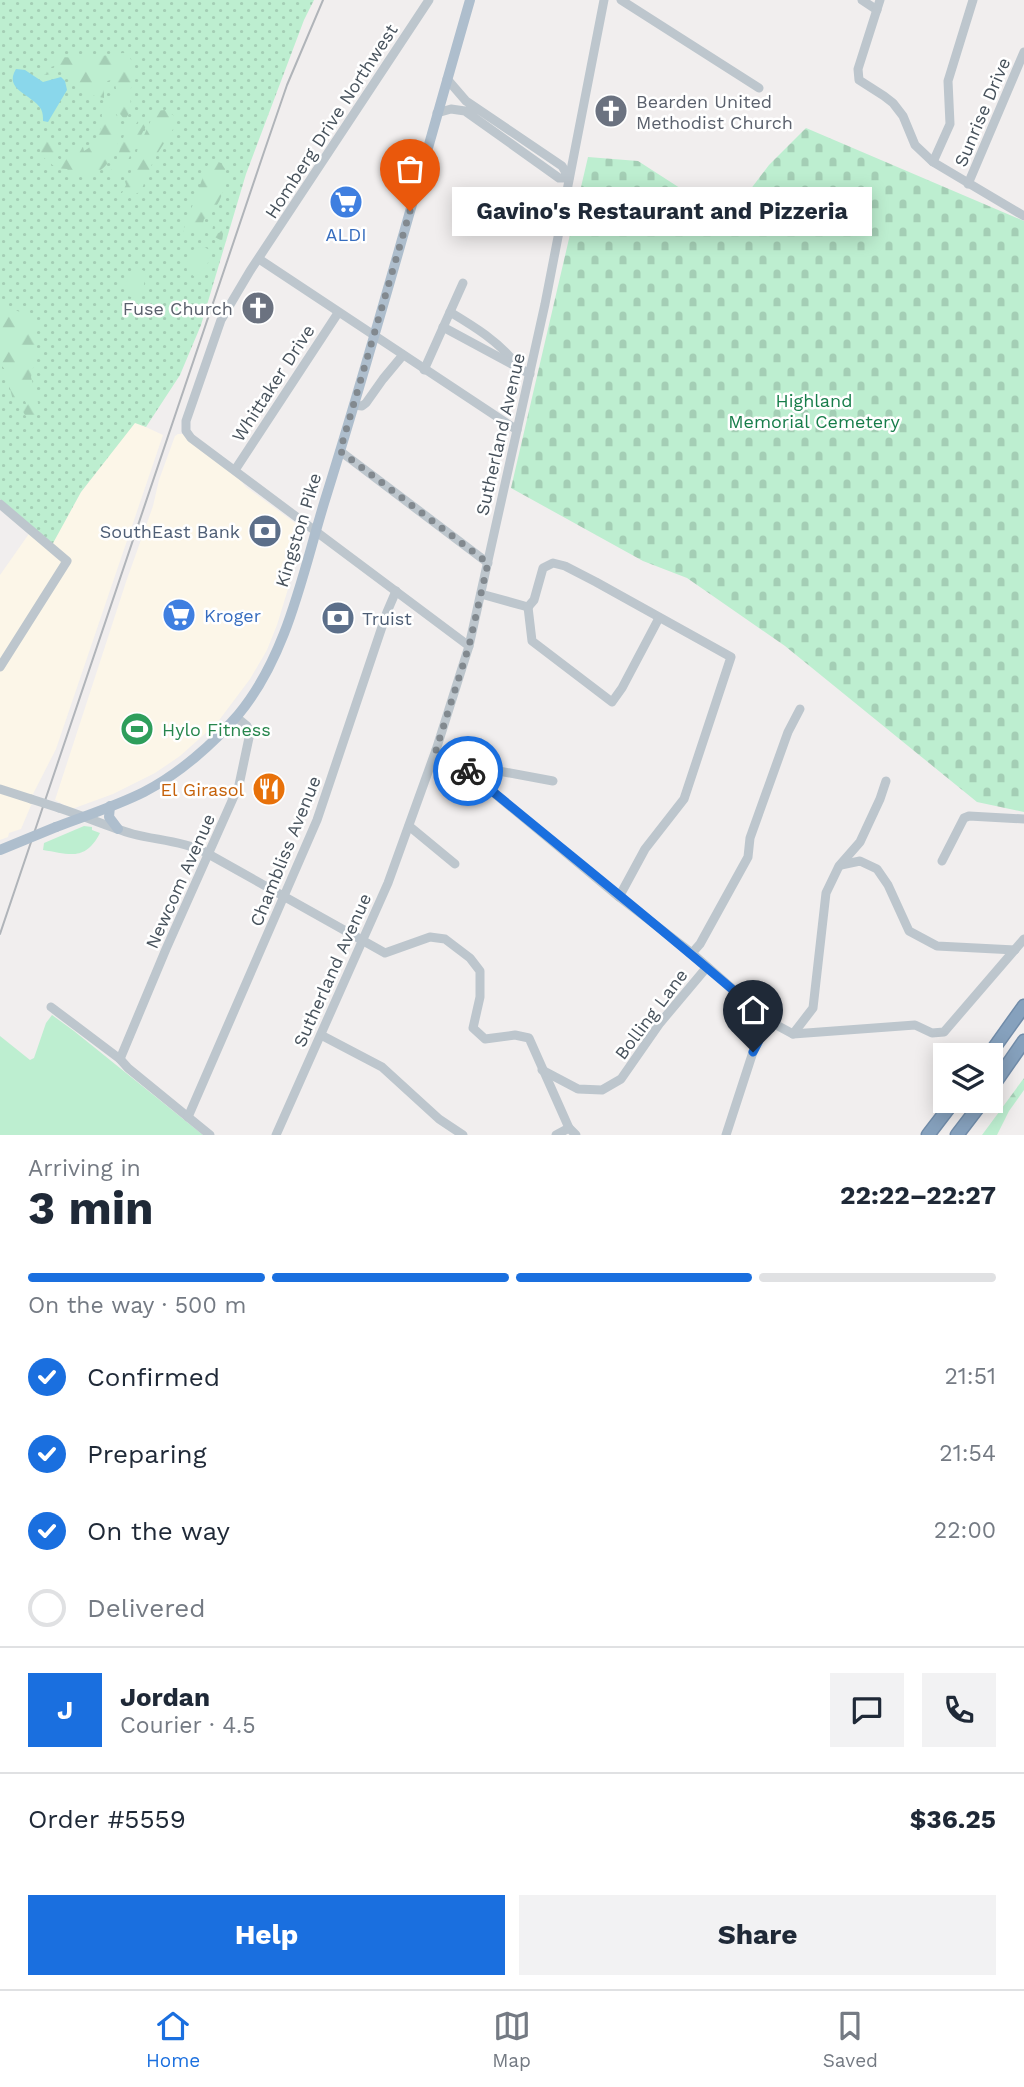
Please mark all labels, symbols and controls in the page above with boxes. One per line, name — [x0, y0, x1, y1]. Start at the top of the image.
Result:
street label: Homberg Drive Northwest — [260, 19, 402, 222]
street label: Sunrise Drive — [950, 54, 1014, 170]
place label: Bearden United Methodist Church — [636, 91, 793, 133]
church icon: Bearden United Methodist Church — [592, 92, 630, 130]
pin — [380, 139, 440, 211]
icon: bag — [391, 150, 429, 188]
supermarket icon: ALDI — [327, 183, 365, 221]
callout: Gavino's Restaurant and Pizzeria — [452, 186, 872, 235]
text: Gavino's Restaurant and Pizzeria — [476, 198, 848, 225]
place label: ALDI — [326, 224, 366, 245]
church icon: Fuse Church — [239, 289, 277, 327]
place label: Fuse Church — [123, 298, 233, 319]
street label: Whittaker Drive — [227, 320, 319, 446]
street label: Sutherland Avenue — [471, 351, 529, 517]
park label: Highland Memorial Cemetery — [728, 390, 900, 432]
street label: Kingston Pike — [271, 470, 325, 590]
bank icon: SouthEast Bank — [246, 512, 284, 550]
place label: SouthEast Bank — [100, 521, 240, 542]
supermarket icon: Kroger — [160, 596, 198, 634]
bank icon: Truist — [319, 599, 357, 637]
place label: Kroger — [204, 605, 261, 626]
place label: Truist — [362, 608, 412, 629]
sports icon: Hylo Fitness — [118, 710, 156, 748]
place label: Hylo Fitness — [162, 719, 271, 740]
courier — [433, 736, 503, 806]
icon: bike — [449, 752, 487, 790]
restaurant icon: El Girasol — [250, 770, 288, 808]
street label: Chambliss Avenue — [245, 773, 325, 929]
place label: El Girasol — [161, 779, 244, 800]
street label: Newcom Avenue — [141, 810, 219, 952]
street label: Sutherland Avenue — [289, 890, 375, 1050]
street label: Bolling Lane — [610, 965, 692, 1063]
pin — [723, 980, 783, 1052]
icon: home — [734, 991, 772, 1029]
map controls — [933, 1043, 1003, 1113]
button: layers — [933, 1043, 1003, 1113]
text: Arriving in — [28, 1155, 141, 1182]
text: 22:22–22:27 — [840, 1180, 996, 1210]
text: 3 min — [28, 1181, 154, 1235]
text: On the way · 500 m — [28, 1292, 246, 1319]
icon: check — [28, 1358, 66, 1396]
text: Confirmed — [87, 1362, 220, 1392]
text: 21:51 — [944, 1363, 996, 1390]
icon: check — [28, 1435, 66, 1473]
text: Preparing — [87, 1439, 207, 1469]
text: 21:54 — [939, 1440, 996, 1467]
icon: check — [28, 1512, 66, 1550]
text: On the way — [87, 1516, 230, 1546]
text: 22:00 — [934, 1517, 996, 1544]
text: Delivered — [87, 1593, 206, 1623]
button: chat — [830, 1673, 904, 1747]
button: phone — [922, 1673, 996, 1747]
text: Jordan — [120, 1682, 210, 1712]
text: J — [57, 1695, 73, 1725]
text: Courier · 4.5 — [120, 1712, 256, 1739]
text: Order #5559 — [28, 1804, 186, 1834]
text: $36.25 — [910, 1804, 996, 1834]
button: Help — [28, 1895, 505, 1975]
button: Share — [519, 1895, 996, 1975]
tab: Home — [146, 2007, 200, 2072]
tab: Map — [492, 2007, 531, 2072]
tab: Saved — [823, 2007, 878, 2072]

